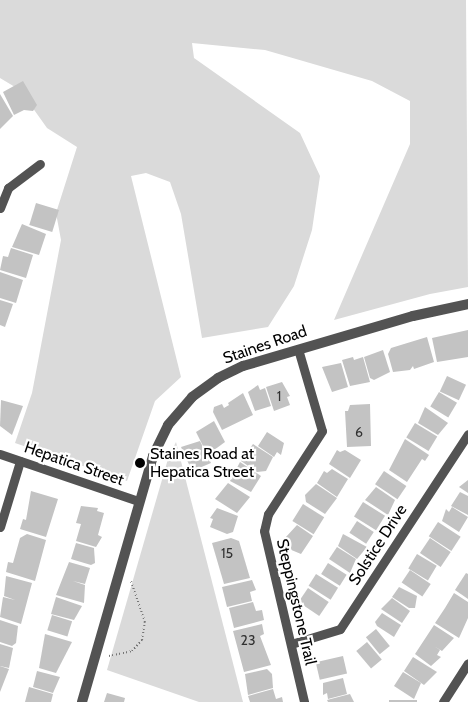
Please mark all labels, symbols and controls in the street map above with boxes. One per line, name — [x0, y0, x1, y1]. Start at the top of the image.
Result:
street label: Staines Road — [220, 322, 310, 368]
house number: 1 — [277, 388, 281, 404]
house number: 6 — [355, 424, 363, 440]
street label: Hepatica Street — [22, 438, 126, 490]
place label: Staines Road at Hepatica Street — [150, 444, 254, 482]
marker: Staines Road at Hepatica Street — [134, 457, 146, 469]
street label: Solstice Drive — [345, 501, 411, 589]
street label: Steppingstone Trail — [272, 537, 320, 667]
house number: 15 — [221, 545, 233, 561]
house number: 23 — [241, 632, 255, 648]

